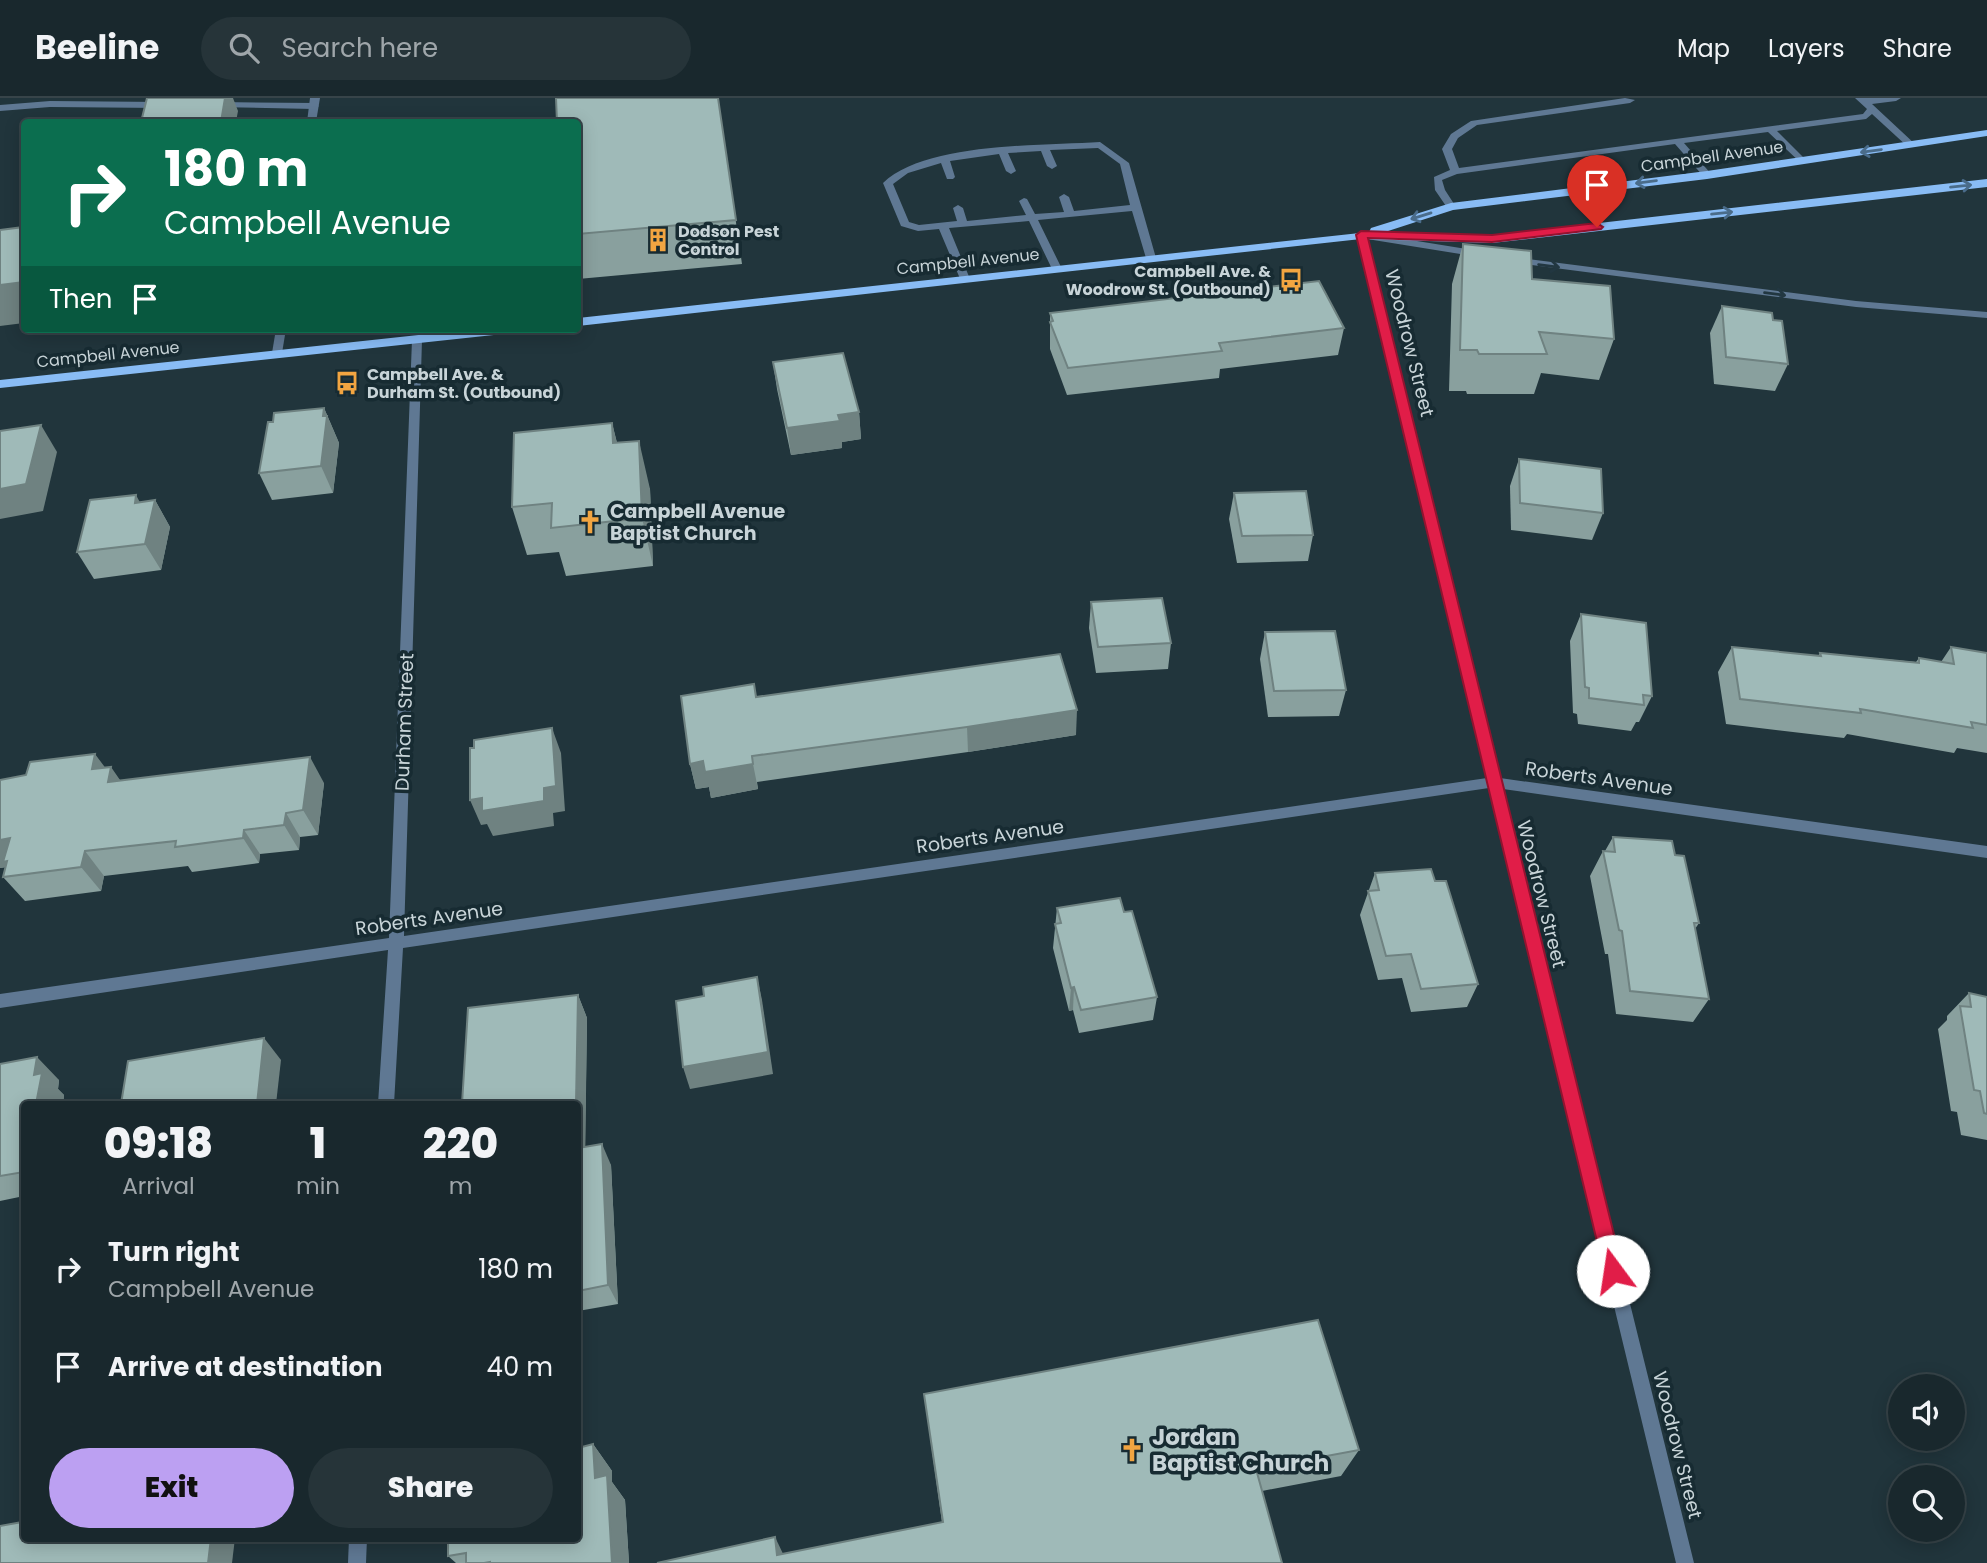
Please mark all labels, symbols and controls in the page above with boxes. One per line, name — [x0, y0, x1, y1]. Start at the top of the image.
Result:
search box — [201, 17, 691, 80]
text: Beeline — [35, 24, 159, 71]
icon: search — [225, 29, 263, 67]
text: Search here — [281, 30, 438, 66]
text: Map — [1677, 32, 1730, 65]
text: Layers — [1768, 32, 1844, 65]
text: Share — [1882, 32, 1952, 65]
text: 180 m — [164, 135, 308, 203]
street label: Campbell Avenue — [1639, 135, 1785, 178]
one-way arrow — [1860, 145, 1883, 158]
icon: right — [49, 147, 140, 238]
pin — [1567, 155, 1627, 227]
icon: arrive — [1578, 166, 1616, 204]
one-way arrow — [1635, 176, 1658, 189]
one-way arrow — [1950, 179, 1972, 192]
text: Campbell Avenue — [164, 200, 451, 245]
one-way arrow — [1710, 206, 1733, 219]
one-way arrow — [1411, 211, 1433, 224]
place label: Dodson Pest Control — [678, 220, 779, 261]
building icon: Dodson Pest Control — [644, 226, 672, 254]
street label: Campbell Avenue — [896, 243, 1041, 280]
place label: Campbell Ave. & Woodrow St. (Outbound) — [1066, 260, 1271, 301]
one-way arrow — [1538, 260, 1560, 273]
bus stop icon: Campbell Ave. & Woodrow St. (Outbound) — [1277, 266, 1305, 294]
street label: Woodrow Street — [1378, 266, 1441, 420]
icon: arrive — [126, 280, 164, 318]
text: Then — [49, 281, 112, 317]
one-way arrow — [1763, 288, 1786, 301]
street label: Campbell Avenue — [36, 336, 181, 373]
place label: Campbell Ave. & Durham St. (Outbound) — [367, 363, 561, 404]
bus stop icon: Campbell Ave. & Durham St. (Outbound) — [333, 369, 361, 397]
place label: Campbell Avenue Baptist Church — [610, 498, 785, 547]
church icon: Campbell Avenue Baptist Church — [576, 508, 604, 536]
street label: Durham Street — [389, 653, 420, 791]
street label: Roberts Avenue — [1523, 755, 1674, 802]
street label: Roberts Avenue — [915, 813, 1066, 860]
street label: Woodrow Street — [1510, 817, 1573, 971]
street label: Roberts Avenue — [354, 895, 505, 942]
text: 09:18 — [104, 1114, 213, 1173]
text: 1 — [310, 1114, 326, 1173]
text: 220 — [423, 1114, 498, 1173]
text: Arrival — [122, 1170, 195, 1202]
text: min — [296, 1170, 340, 1202]
text: m — [449, 1170, 472, 1202]
text: Turn right — [108, 1234, 240, 1270]
position arrow — [1576, 1234, 1650, 1308]
icon: right — [49, 1250, 87, 1288]
text: 180 m — [478, 1251, 553, 1287]
text: Campbell Avenue — [108, 1273, 314, 1305]
icon: arrive — [49, 1348, 87, 1386]
text: Arrive at destination — [108, 1349, 383, 1385]
text: 40 m — [487, 1349, 553, 1385]
street label: Woodrow Street — [1646, 1368, 1709, 1522]
map controls — [1888, 1374, 1965, 1542]
button: sound — [1888, 1374, 1965, 1451]
place label: Jordan Baptist Church — [1152, 1421, 1329, 1479]
church icon: Jordan Baptist Church — [1118, 1436, 1146, 1464]
button: Exit — [49, 1448, 294, 1528]
button: Share — [308, 1448, 553, 1528]
button: search — [1888, 1465, 1965, 1542]

